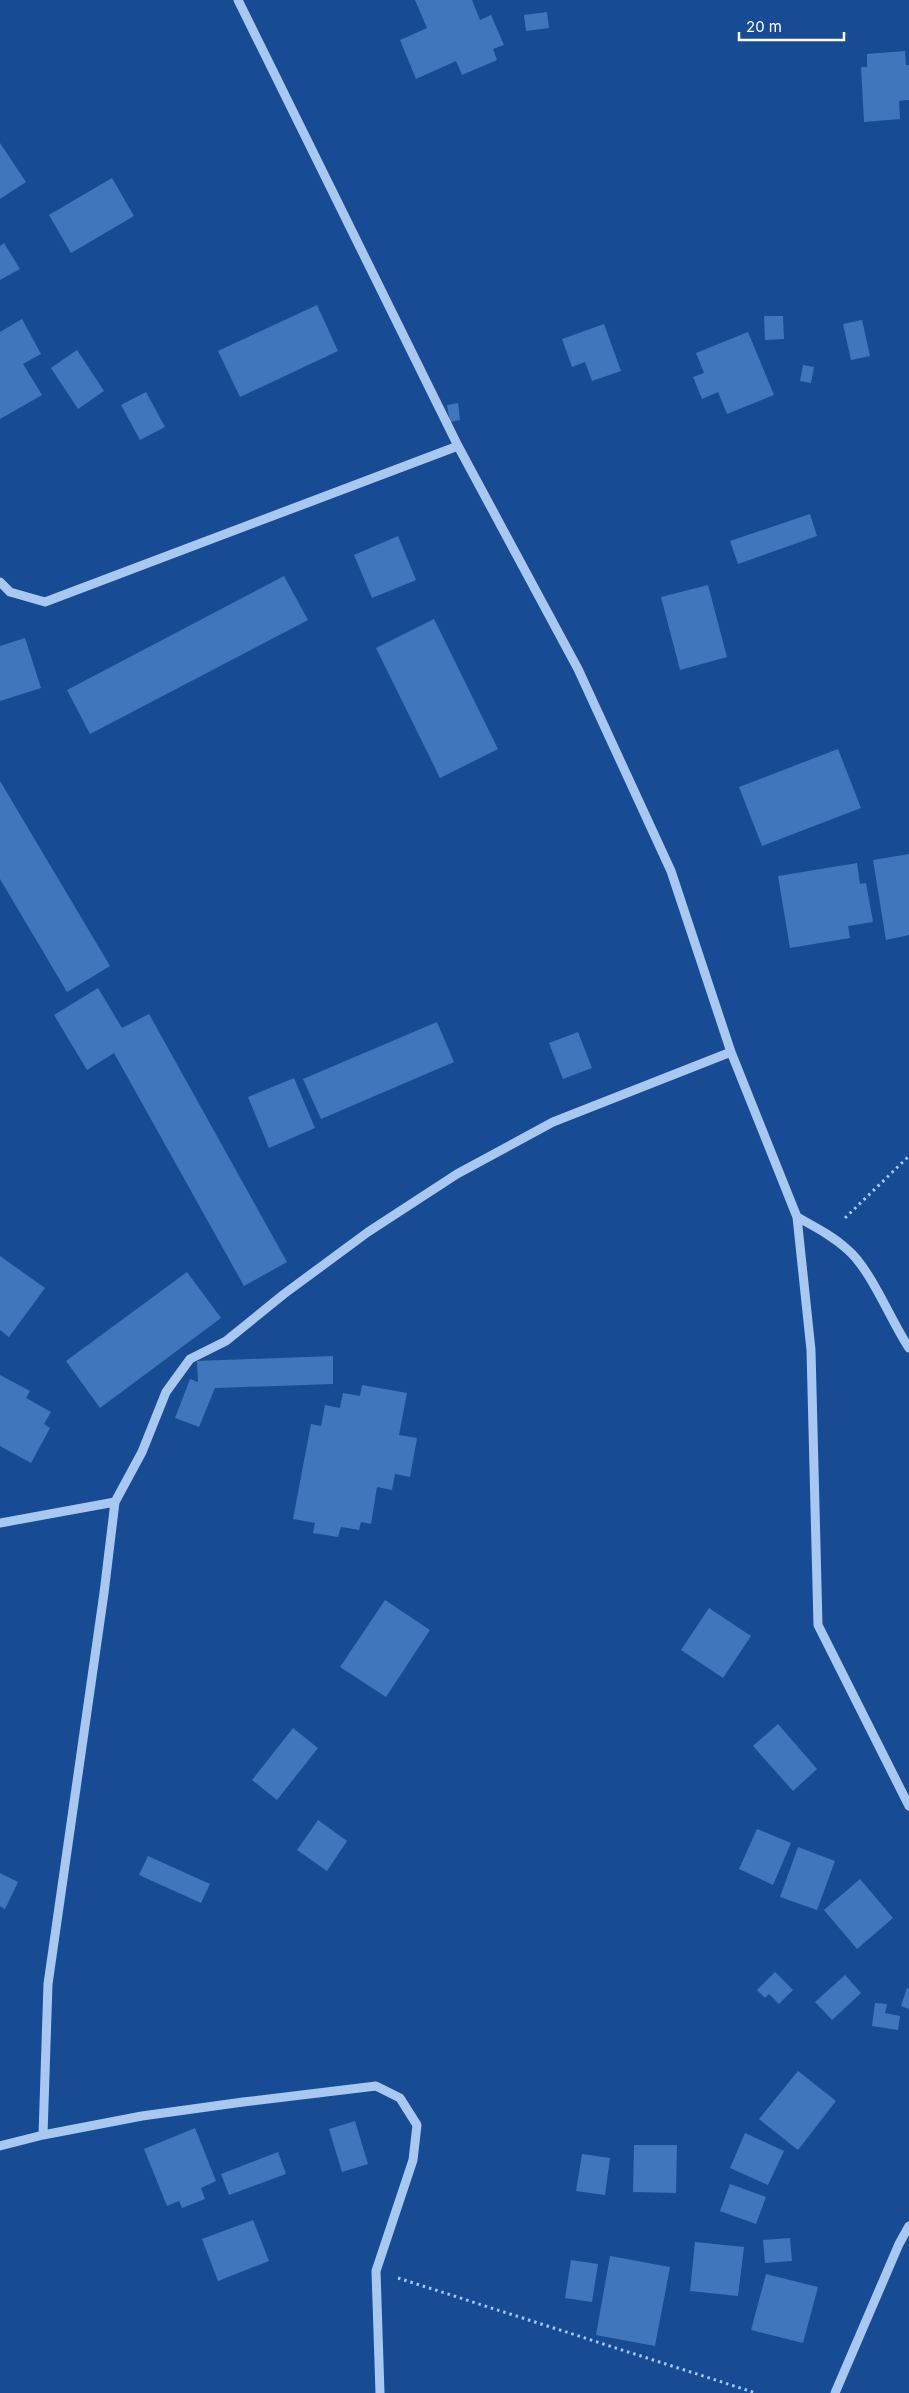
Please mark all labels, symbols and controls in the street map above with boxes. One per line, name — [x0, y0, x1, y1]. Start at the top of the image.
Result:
scale bar — [739, 10, 844, 42]
text: 20 m — [746, 17, 782, 36]

